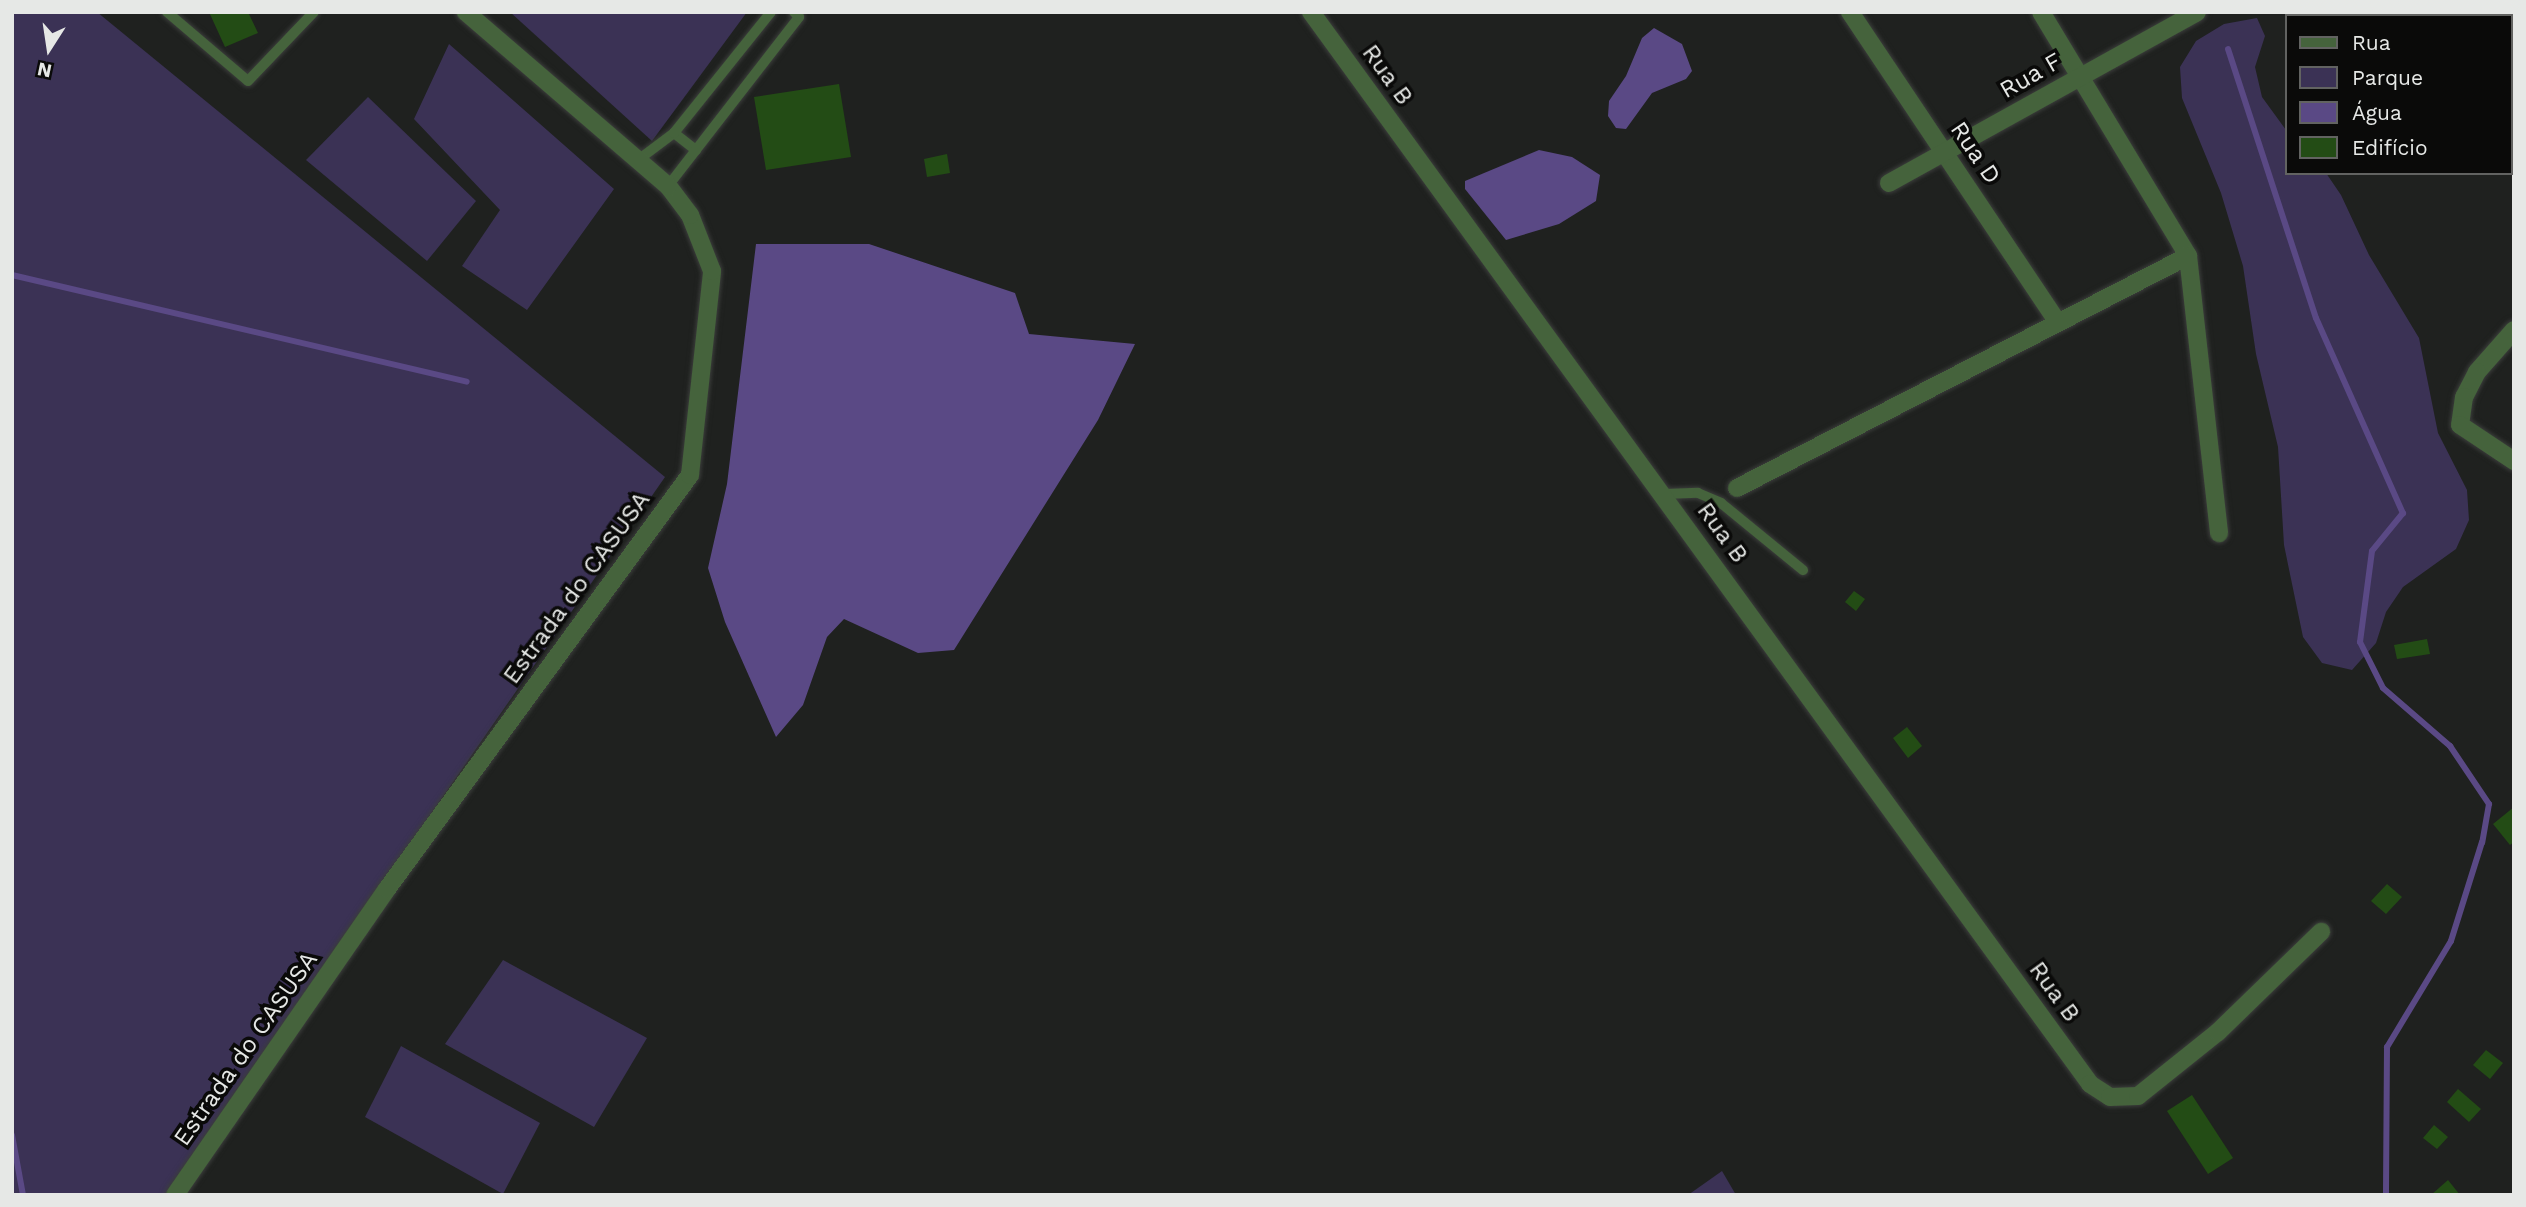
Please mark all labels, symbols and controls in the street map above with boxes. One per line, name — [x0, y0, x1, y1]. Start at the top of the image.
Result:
north arrow — [14, 14, 84, 84]
legend — [2284, 14, 2512, 175]
text: Rua — [2352, 30, 2391, 55]
street label: Rua B — [1355, 39, 1419, 111]
street label: Rua F — [1995, 47, 2067, 105]
text: N — [35, 57, 54, 83]
text: Parque — [2352, 65, 2423, 90]
text: Água — [2352, 100, 2402, 125]
street label: Rua D — [1944, 116, 2006, 190]
text: Edifício — [2352, 135, 2428, 160]
street label: Estrada do CASUSA — [497, 486, 657, 690]
street label: Rua B — [1690, 497, 1754, 569]
street label: Estrada do CASUSA — [168, 946, 324, 1152]
street label: Rua B — [2022, 956, 2086, 1028]

